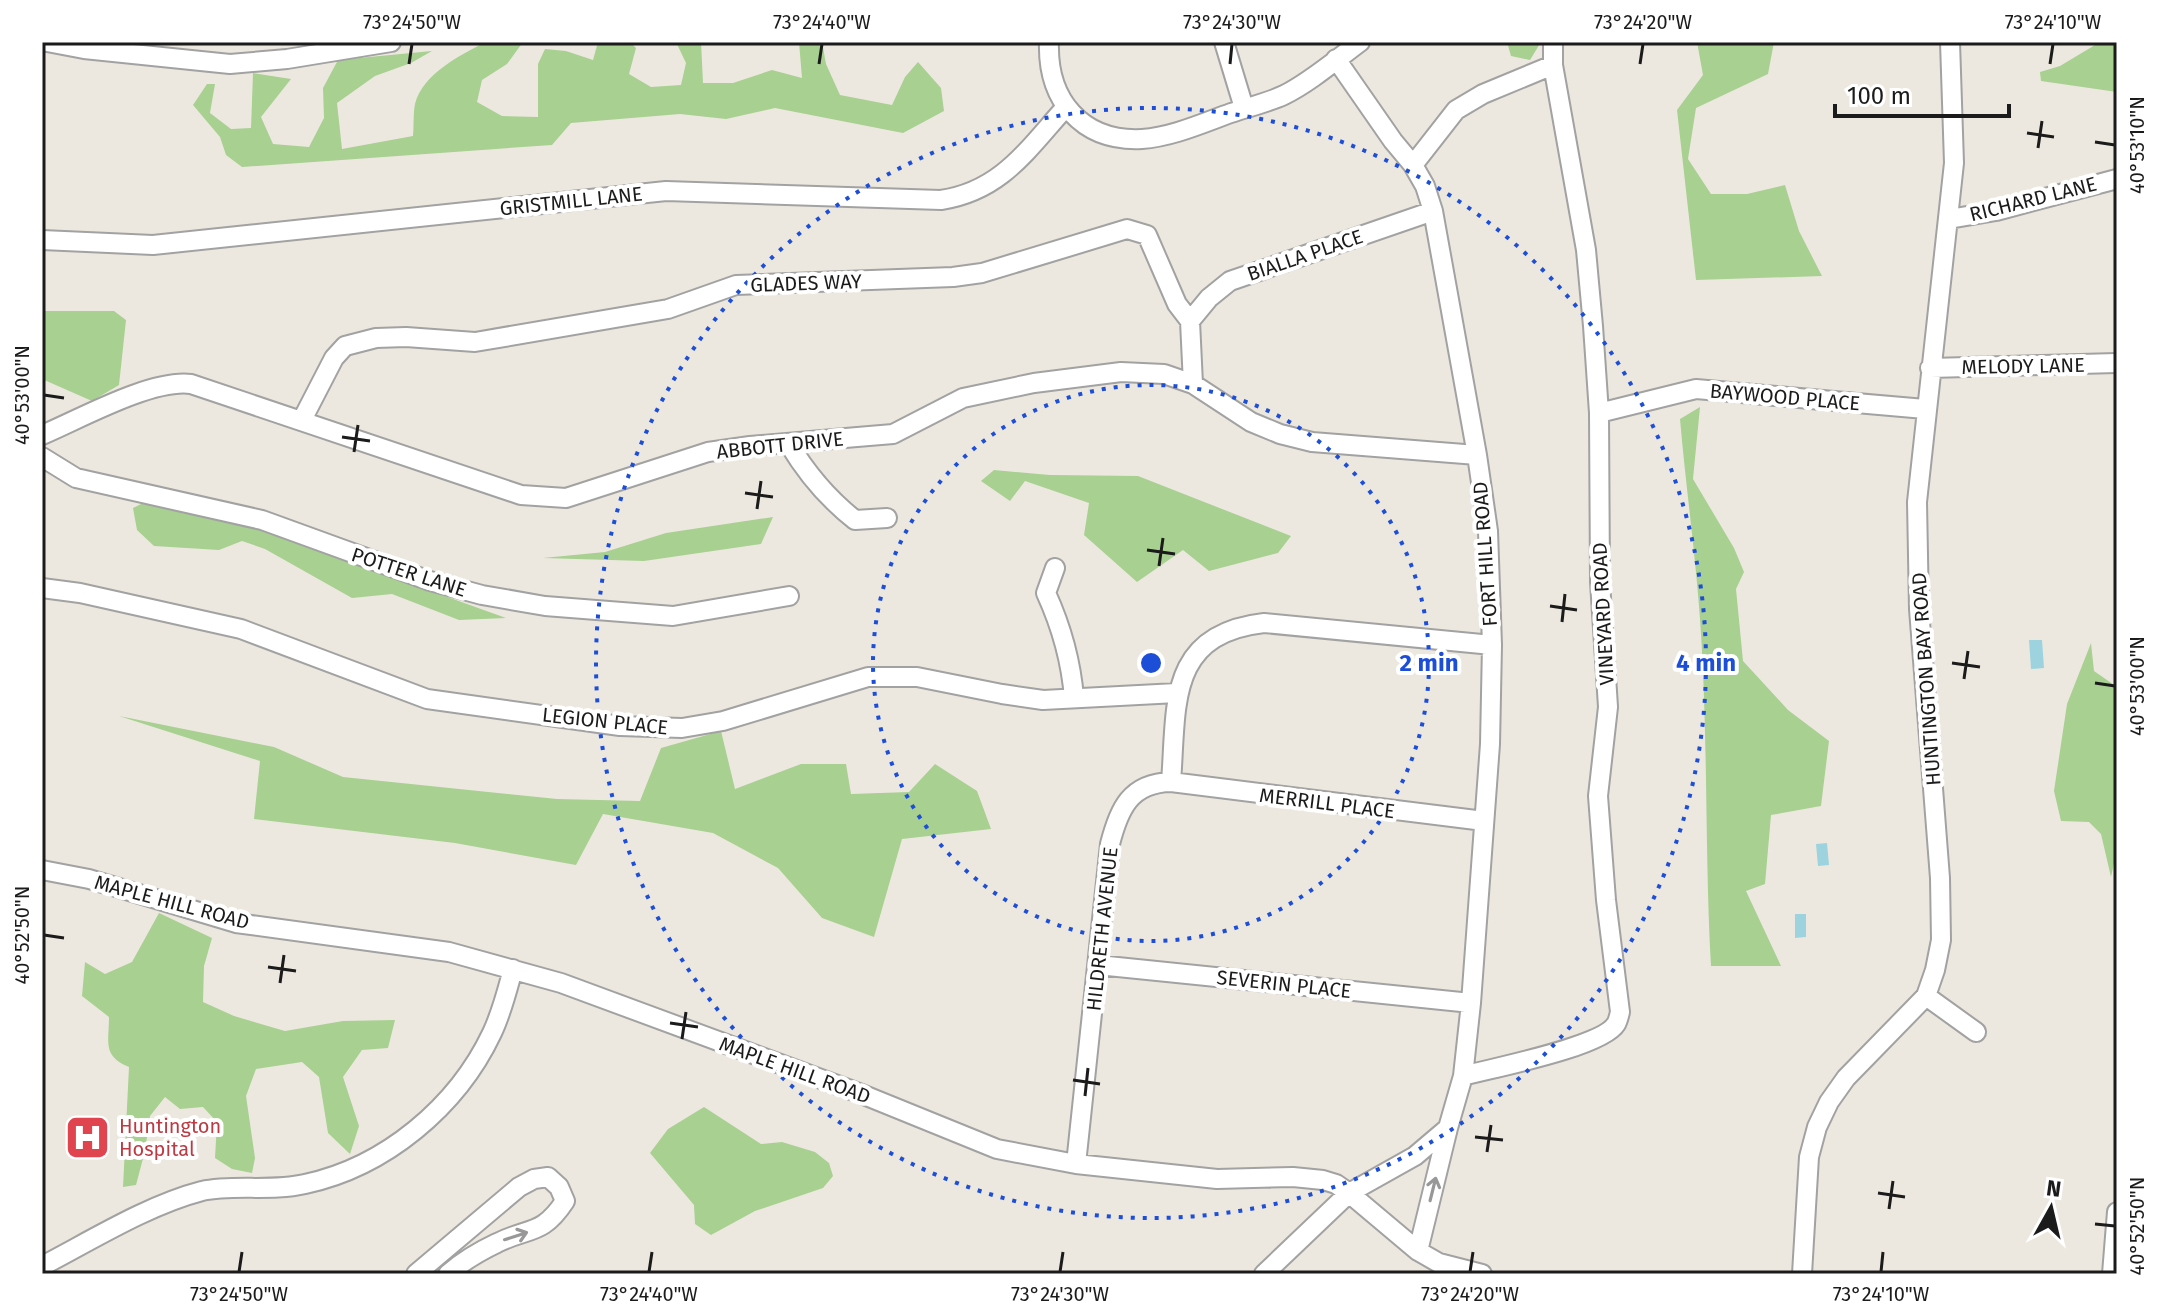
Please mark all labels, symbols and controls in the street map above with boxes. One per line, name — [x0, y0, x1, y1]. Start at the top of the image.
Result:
text: 73°24'50"W — [363, 10, 461, 34]
text: 73°24'40"W — [773, 10, 871, 34]
text: 73°24'30"W — [1183, 10, 1281, 34]
text: 73°24'20"W — [1594, 10, 1692, 34]
text: 73°24'10"W — [2005, 10, 2102, 34]
scale bar — [1835, 68, 2009, 118]
text: 100 m — [1847, 82, 1911, 110]
text: 40°53'10"N — [2125, 96, 2149, 194]
street label: RICHARD LANE — [1967, 172, 2099, 226]
street label: GRISTMILL LANE — [498, 182, 644, 220]
street label: BIALLA PLACE — [1244, 224, 1366, 286]
street label: GLADES WAY — [750, 269, 862, 297]
text: 40°53'00"N — [10, 345, 34, 445]
street label: MELODY LANE — [1961, 353, 2085, 379]
street label: BAYWOOD PLACE — [1709, 378, 1861, 416]
street label: ABBOTT DRIVE — [715, 426, 845, 464]
street label: FORT HILL ROAD — [1468, 481, 1502, 627]
street label: POTTER LANE — [349, 542, 469, 602]
street label: VINEYARD ROAD — [1587, 542, 1619, 686]
street label: HUNTINGTON BAY ROAD — [1907, 572, 1945, 786]
text: 40°53'00"N — [2125, 636, 2149, 736]
centre of rings — [1137, 649, 1165, 677]
text: 2 min — [1400, 649, 1459, 677]
text: 4 min — [1676, 649, 1736, 677]
street label: LEGION PLACE — [541, 702, 669, 740]
street label: MERRILL PLACE — [1258, 783, 1396, 823]
street label: HILDRETH AVENUE — [1081, 846, 1123, 1012]
street label: MAPLE HILL ROAD — [92, 870, 252, 934]
text: 40°52'50"N — [10, 886, 34, 984]
street label: SEVERIN PLACE — [1216, 965, 1352, 1003]
street label: MAPLE HILL ROAD — [716, 1031, 874, 1109]
hospital icon: Huntington Hospital — [64, 1113, 112, 1161]
place label: Huntington Hospital — [119, 1114, 221, 1161]
north arrow — [2011, 1168, 2091, 1248]
text: N — [2045, 1174, 2063, 1203]
one-way arrow — [1426, 1177, 1441, 1203]
text: 40°52'50"N — [2125, 1177, 2149, 1275]
one-way arrow — [503, 1228, 528, 1243]
text: 73°24'50"W — [190, 1282, 288, 1306]
text: 73°24'40"W — [600, 1282, 698, 1306]
text: 73°24'30"W — [1011, 1282, 1109, 1306]
text: 73°24'20"W — [1421, 1282, 1519, 1306]
text: 73°24'10"W — [1833, 1282, 1930, 1306]

